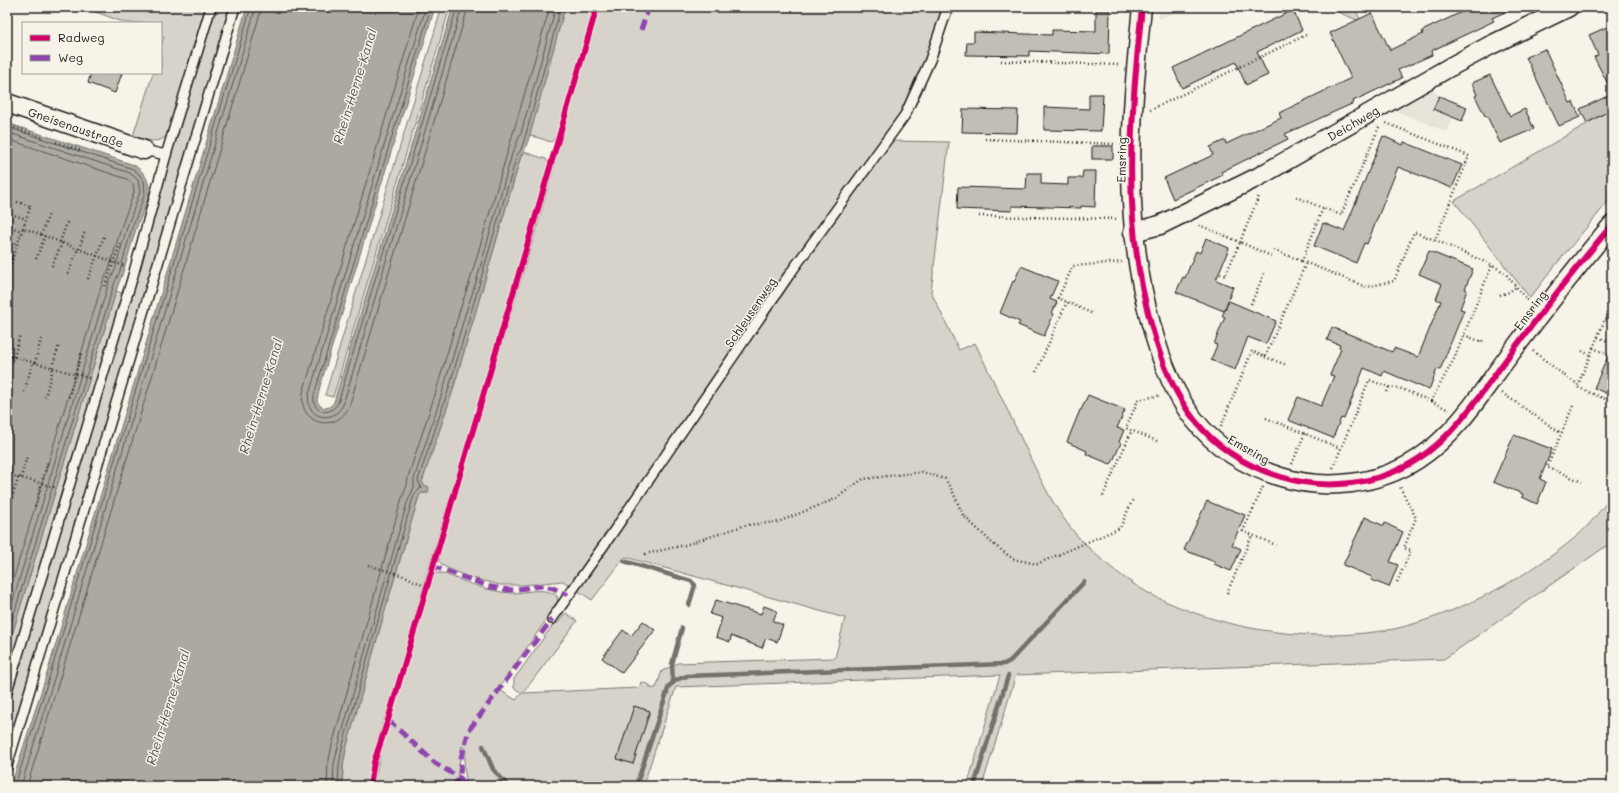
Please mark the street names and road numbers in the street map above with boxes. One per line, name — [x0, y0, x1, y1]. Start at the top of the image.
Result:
street label: Deichweg — [1324, 102, 1382, 144]
street label: Gneisenaustraße — [26, 103, 126, 151]
street label: Emsring — [1113, 137, 1129, 183]
street label: Schleusenweg — [721, 274, 779, 350]
street label: Emsring — [1510, 287, 1550, 333]
street label: Emsring — [1225, 431, 1273, 467]

